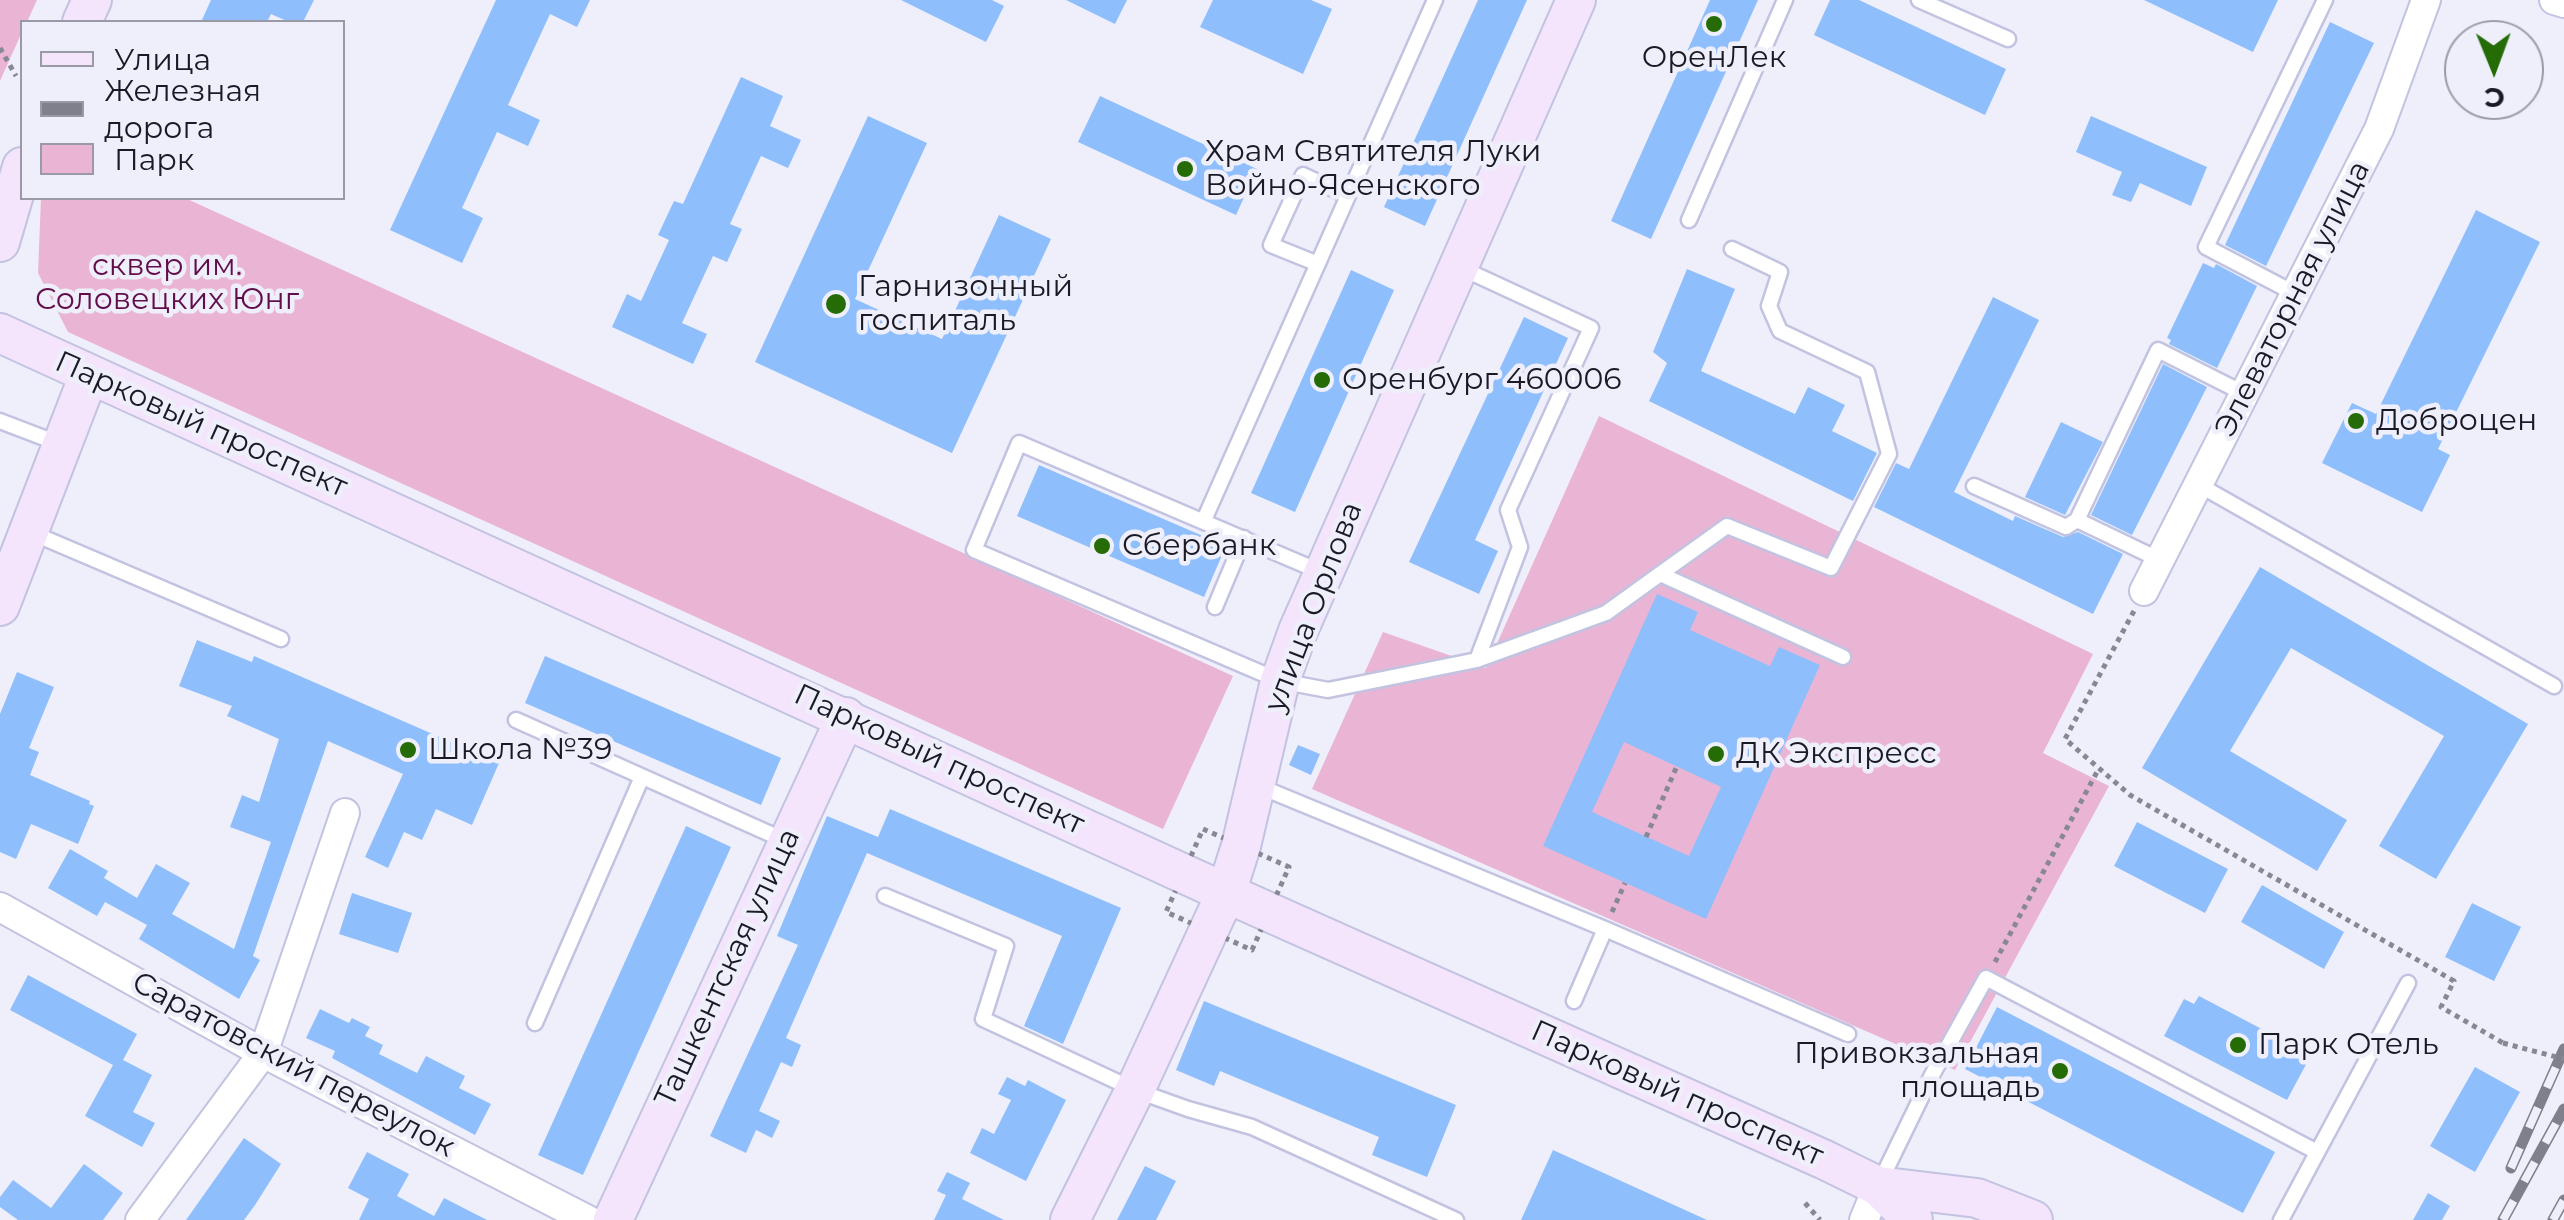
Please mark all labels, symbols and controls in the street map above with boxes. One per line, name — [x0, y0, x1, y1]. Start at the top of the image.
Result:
marker: ОренЛек — [1703, 13, 1725, 35]
legend — [20, 20, 345, 200]
north arrow — [2444, 20, 2544, 120]
place label: ОренЛек — [1642, 40, 1786, 76]
text: Улица — [114, 41, 211, 78]
text: Железная дорога — [104, 72, 261, 146]
text: С — [2484, 81, 2505, 115]
place label: Храм Святителя Луки Войно-Ясенского — [1205, 134, 1542, 204]
text: Парк — [114, 141, 194, 178]
street label: Элеваторная улица — [2208, 155, 2378, 443]
marker: Храм Святителя Луки Войно-Ясенского — [1174, 158, 1196, 180]
park label: сквер им. Соловецких Юнг — [35, 248, 299, 318]
place label: Гарнизонный госпиталь — [858, 269, 1073, 340]
marker: Гарнизонный госпиталь — [823, 291, 849, 317]
street label: Парковый проспект — [49, 344, 353, 506]
place label: Оренбург 460006 — [1342, 362, 1622, 398]
marker: Оренбург 460006 — [1311, 369, 1333, 391]
place label: Доброцен — [2376, 403, 2537, 439]
marker: Доброцен — [2345, 410, 2367, 432]
street label: улица Орлова — [1258, 497, 1370, 717]
place label: Сбербанк — [1122, 528, 1276, 564]
marker: Сбербанк — [1091, 535, 1113, 557]
street label: Парковый проспект — [788, 677, 1090, 843]
place label: Школа №39 — [428, 732, 612, 768]
place label: ДК Экспресс — [1736, 736, 1937, 772]
marker: Школа №39 — [397, 739, 419, 761]
marker: ДК Экспресс — [1705, 743, 1727, 765]
street label: Ташкентская улица — [648, 823, 808, 1113]
street label: Саратовский переулок — [126, 965, 460, 1165]
street label: Парковый проспект — [1525, 1013, 1829, 1175]
place label: Парк Отель — [2258, 1027, 2439, 1063]
marker: Парк Отель — [2227, 1034, 2249, 1056]
place label: Привокзальная площадь — [1794, 1036, 2040, 1106]
marker: Привокзальная площадь — [2049, 1060, 2071, 1082]

